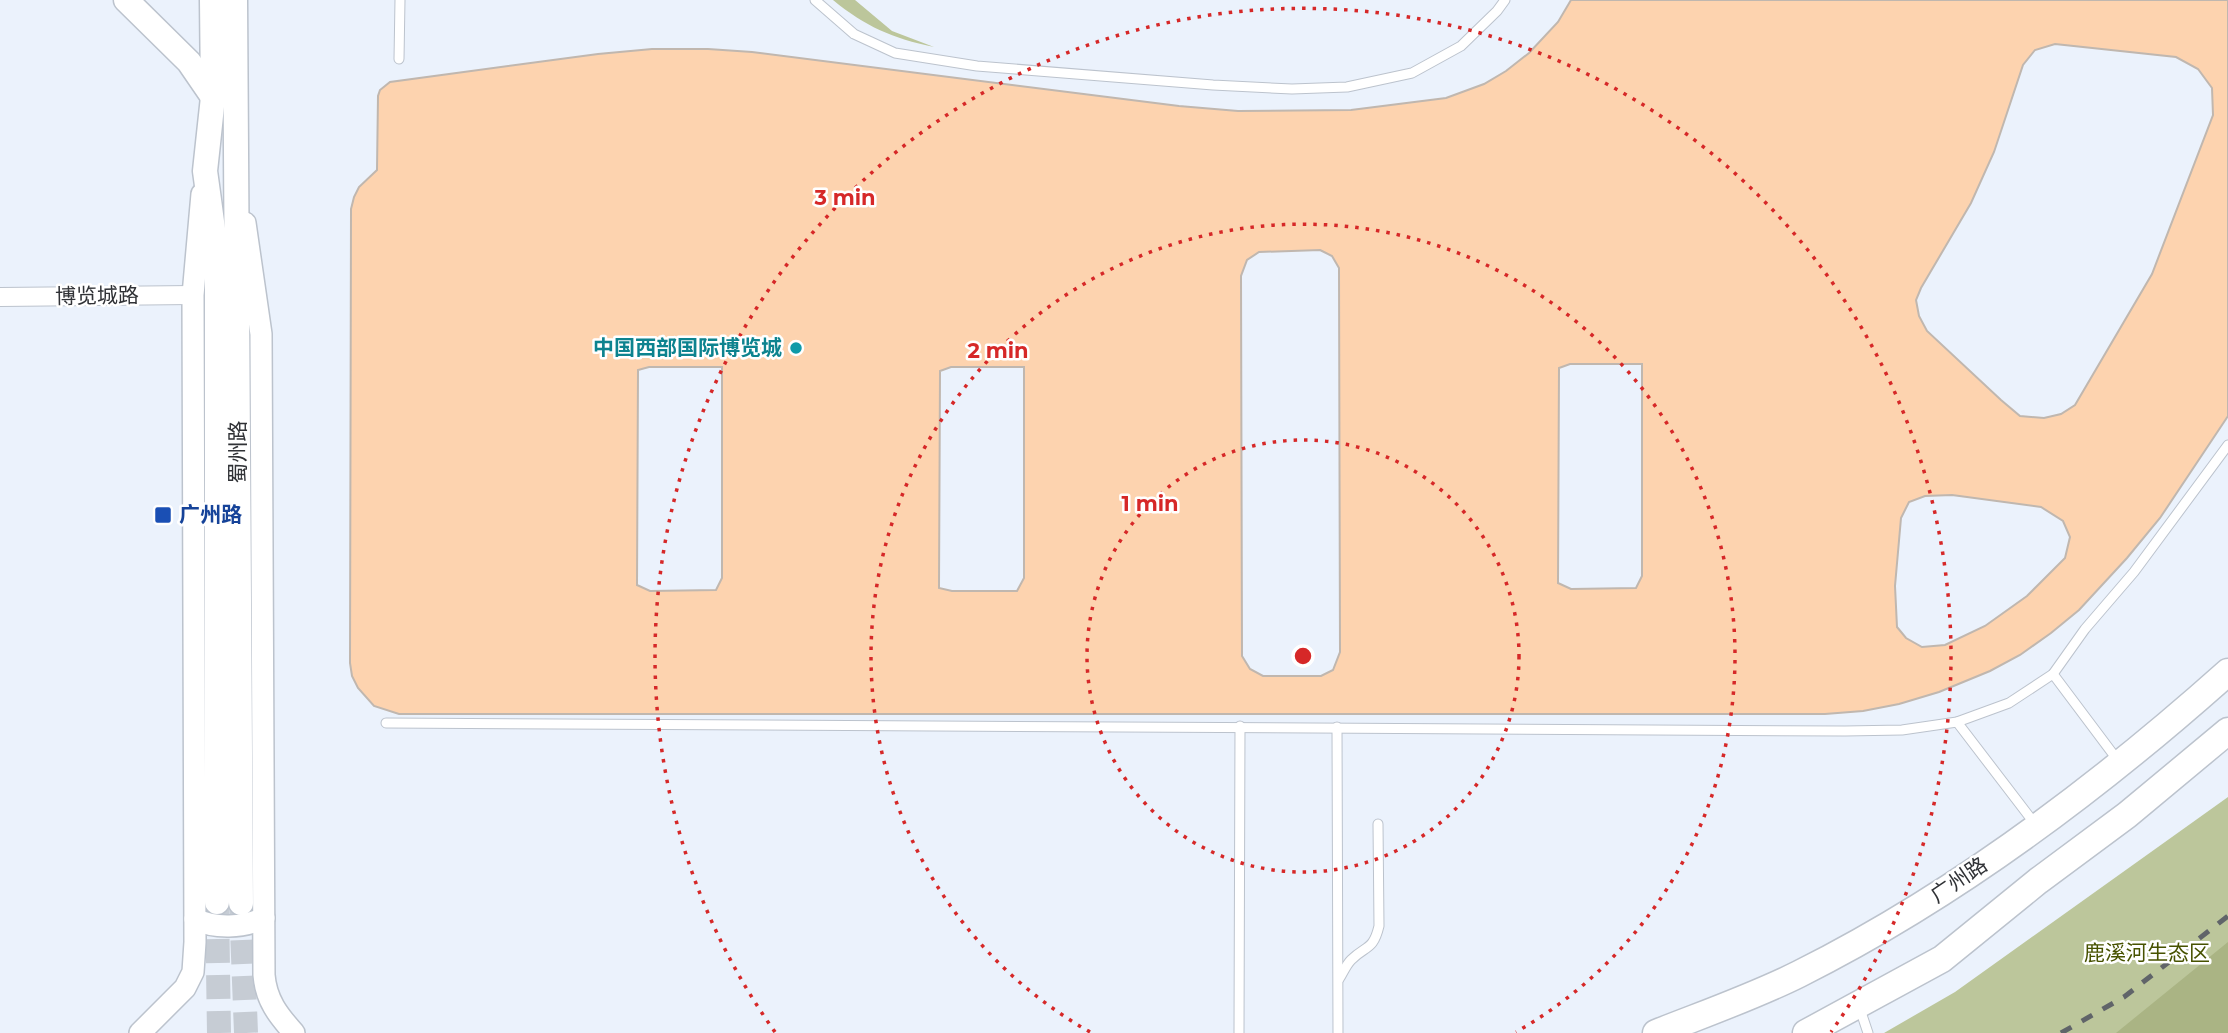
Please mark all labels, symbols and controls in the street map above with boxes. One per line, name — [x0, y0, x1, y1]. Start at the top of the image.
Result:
text: 3 min — [813, 185, 876, 210]
street label: 博览城路 — [55, 282, 139, 309]
place label: 中国西部国际博览城 — [593, 335, 782, 360]
text: 2 min — [967, 338, 1029, 363]
marker: 中国西部国际博览城 — [788, 340, 804, 356]
street label: 蜀州路 — [225, 421, 250, 484]
text: 1 min — [1121, 491, 1179, 516]
place label: 广州路 — [179, 502, 242, 527]
marker: 广州路 — [153, 505, 173, 525]
centre of rings — [1291, 644, 1315, 668]
street label: 广州路 — [1926, 852, 1992, 908]
park label: 鹿溪河生态区 — [2084, 940, 2210, 965]

